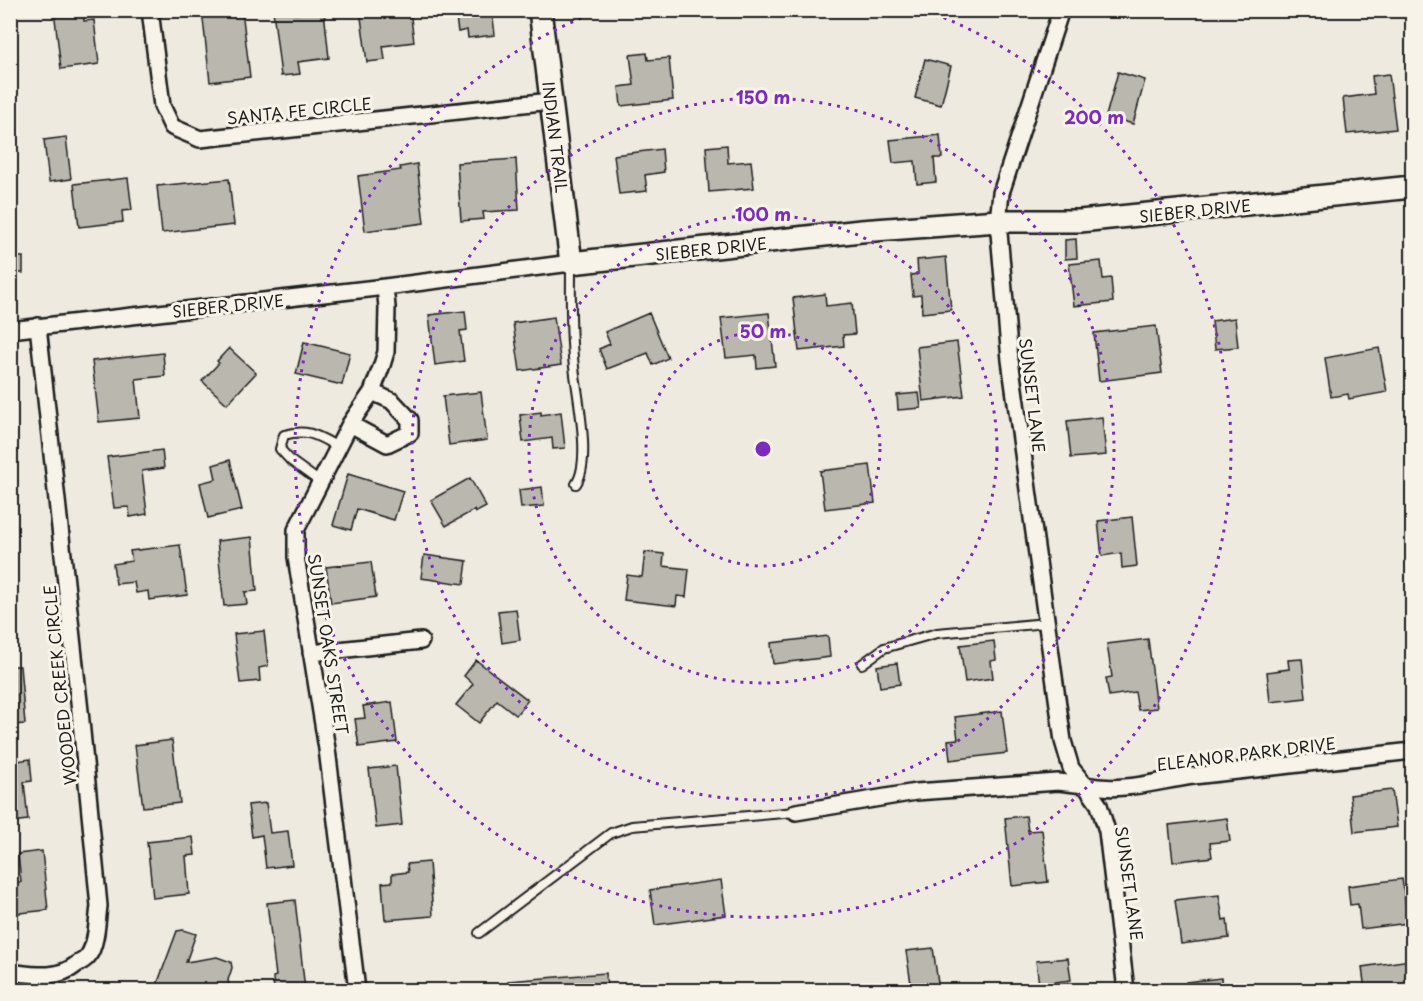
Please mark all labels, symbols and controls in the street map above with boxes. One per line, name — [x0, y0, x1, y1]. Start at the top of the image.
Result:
street label: INDIAN TRAIL — [537, 80, 575, 194]
text: 150 m — [736, 83, 790, 110]
street label: SANTA FE CIRCLE — [225, 90, 373, 130]
text: 200 m — [1064, 103, 1124, 130]
street label: SIEBER DRIVE — [1138, 192, 1252, 228]
text: 100 m — [735, 200, 791, 227]
street label: SIEBER DRIVE — [654, 230, 768, 266]
street label: SIEBER DRIVE — [171, 287, 285, 323]
text: 50 m — [740, 317, 786, 344]
street label: SUNSET LANE — [1014, 336, 1052, 454]
centre of rings — [753, 439, 773, 459]
street label: SUNSET OAKS STREET — [303, 552, 355, 736]
street label: WOODED CREEK CIRCLE — [37, 584, 81, 786]
street label: ELEANOR PARK DRIVE — [1155, 730, 1337, 776]
street label: SUNSET LANE — [1110, 824, 1150, 942]

